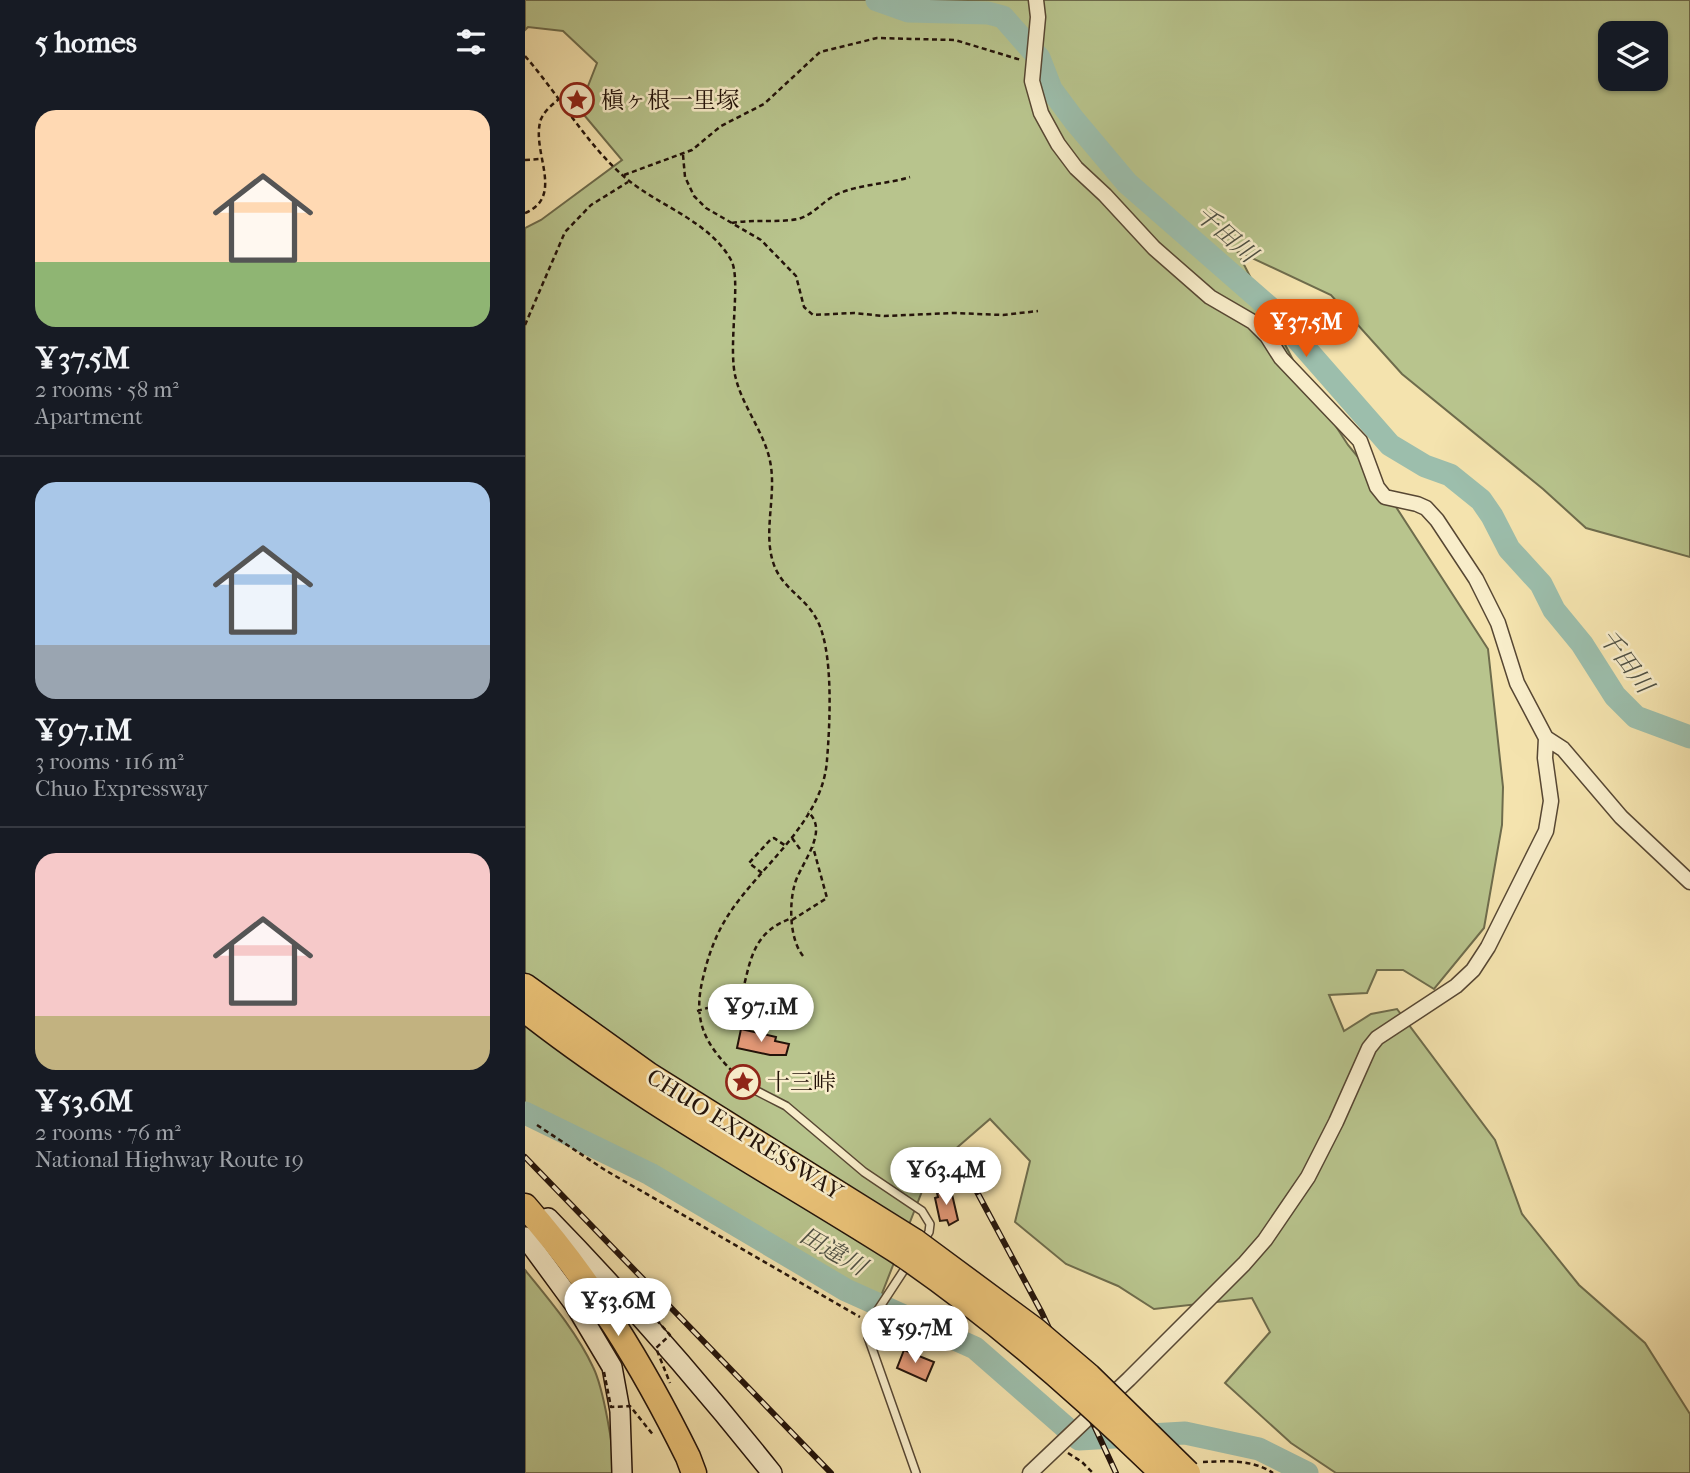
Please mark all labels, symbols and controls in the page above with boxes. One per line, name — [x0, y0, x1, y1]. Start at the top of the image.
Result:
map controls — [1598, 21, 1668, 91]
button: layers — [1598, 21, 1668, 91]
icon: filters — [452, 23, 490, 61]
text: 5 homes — [35, 25, 137, 60]
place icon: 槇ヶ根一里塚 — [558, 81, 596, 119]
place label: 槇ヶ根一里塚 — [601, 87, 739, 114]
icon: home — [200, 155, 326, 281]
water label: 千田川 — [1190, 200, 1265, 270]
pin: ¥37.5M — [1249, 300, 1363, 359]
text: ¥37.5M — [1270, 308, 1342, 335]
text: ¥37.5M — [35, 341, 130, 376]
text: 2 rooms · 58 m² — [35, 376, 179, 403]
text: Apartment — [35, 403, 143, 430]
icon: home — [200, 527, 326, 653]
water label: 千田川 — [1593, 624, 1661, 701]
text: ¥97.1M — [35, 713, 132, 748]
text: 3 rooms · 116 m² — [35, 748, 184, 775]
text: Chuo Expressway — [35, 775, 208, 802]
icon: home — [200, 898, 326, 1024]
pin: ¥97.1M — [704, 984, 818, 1044]
text: ¥97.1M — [724, 993, 798, 1020]
street label: CHUO EXPRESSWAY — [642, 1063, 849, 1206]
place icon: 十三峠 — [724, 1063, 762, 1101]
place label: 十三峠 — [767, 1069, 836, 1096]
text: ¥53.6M — [35, 1084, 133, 1119]
text: 2 rooms · 76 m² — [35, 1119, 181, 1146]
text: National Highway Route 19 — [35, 1146, 304, 1173]
pin: ¥63.4M — [889, 1148, 1003, 1207]
text: ¥63.4M — [906, 1156, 986, 1183]
water label: 田違川 — [795, 1221, 874, 1283]
pin: ¥53.6M — [561, 1278, 675, 1338]
text: ¥53.6M — [580, 1287, 656, 1314]
pin: ¥59.7M — [858, 1306, 972, 1365]
text: ¥59.7M — [877, 1314, 953, 1341]

